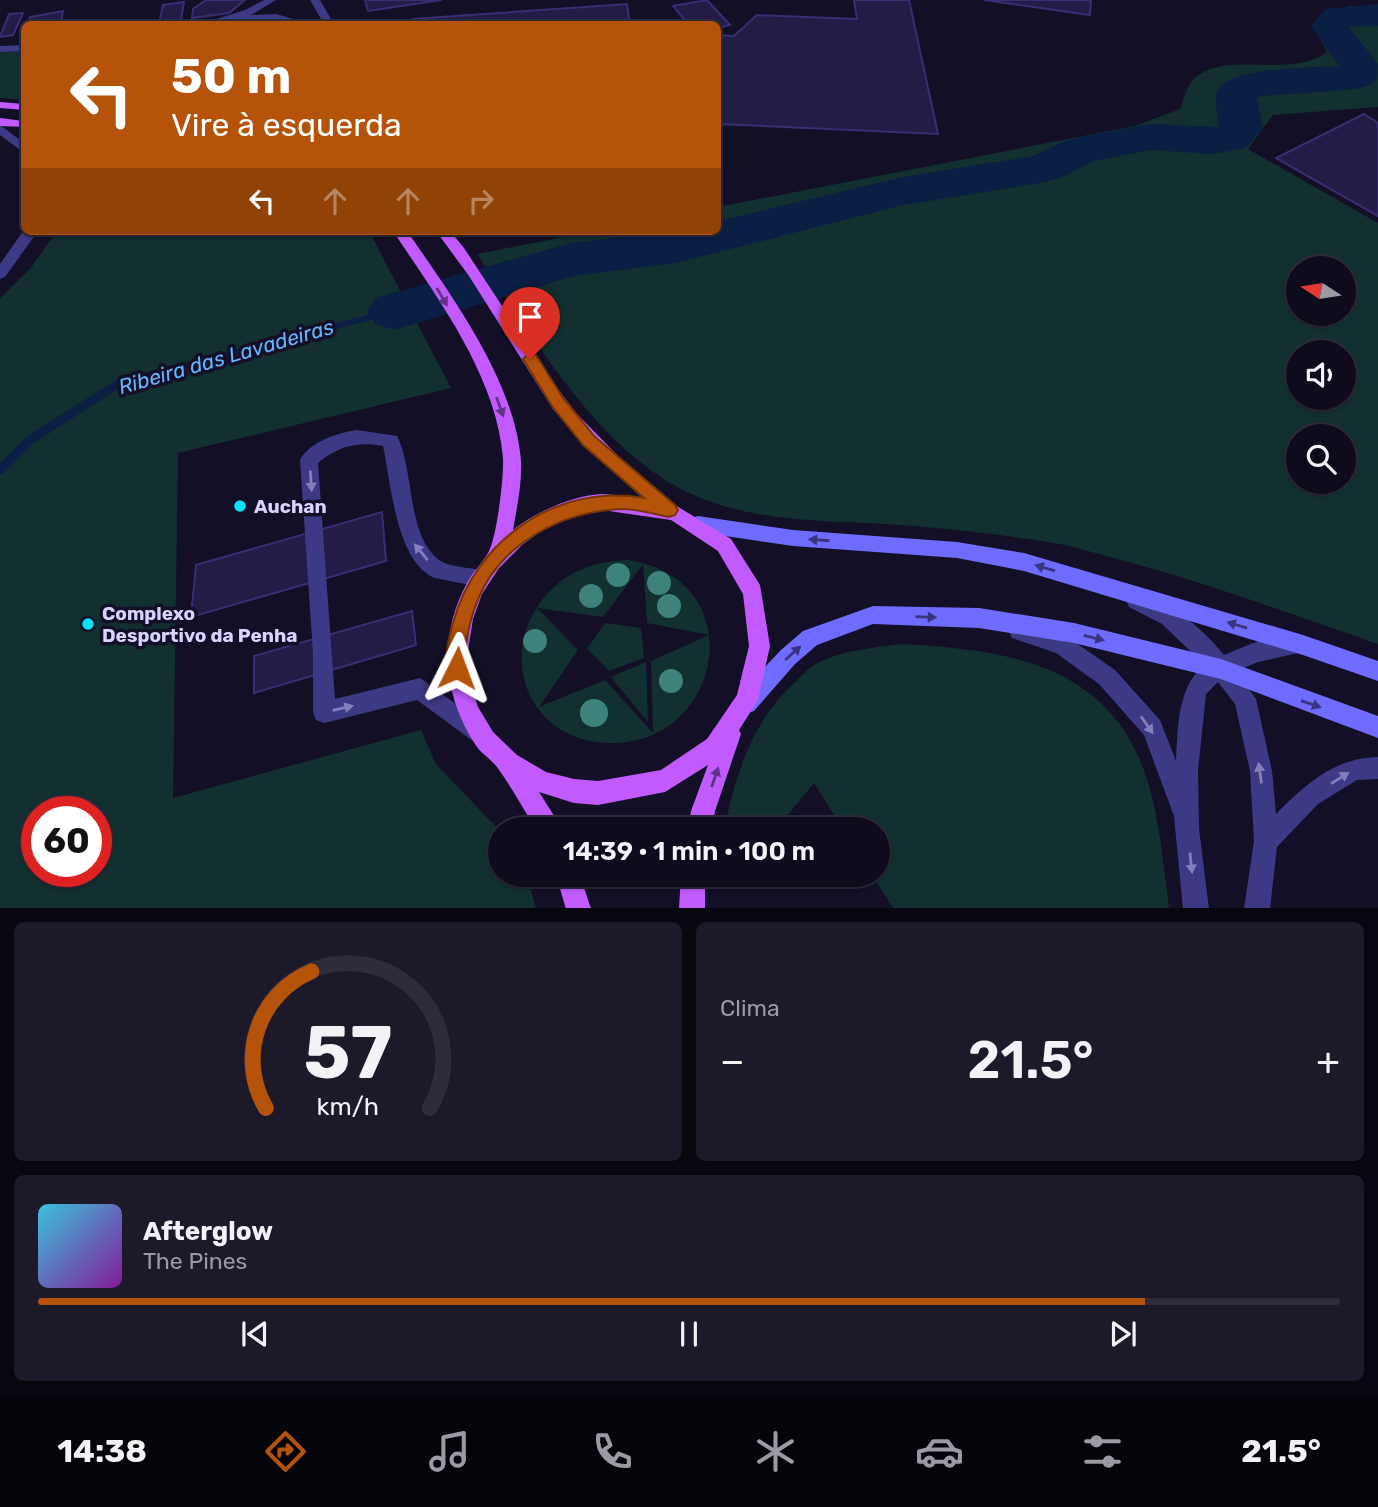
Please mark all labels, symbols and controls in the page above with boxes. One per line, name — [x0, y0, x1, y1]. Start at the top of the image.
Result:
text: 50 m — [171, 47, 291, 105]
icon: left — [56, 49, 147, 140]
text: Vire à esquerda — [171, 106, 402, 144]
icon: left — [243, 182, 281, 220]
icon: ahead — [316, 182, 354, 220]
icon: ahead — [389, 182, 427, 220]
icon: right — [462, 182, 500, 220]
north arrow — [1286, 256, 1356, 326]
map controls — [1286, 256, 1356, 494]
pin — [500, 287, 560, 359]
one-way arrow — [436, 288, 448, 307]
icon: arrive — [511, 298, 549, 336]
water label: Ribeira das Lavadeiras — [115, 314, 337, 399]
button: sound — [1286, 340, 1356, 410]
one-way arrow — [494, 396, 505, 417]
button: search — [1286, 424, 1356, 494]
one-way arrow — [305, 471, 316, 493]
place label: Auchan — [254, 495, 327, 518]
marker: Auchan — [232, 498, 248, 514]
one-way arrow — [808, 534, 830, 545]
one-way arrow — [413, 543, 428, 561]
one-way arrow — [1034, 562, 1055, 572]
place label: Complexo Desportivo da Penha — [102, 602, 298, 647]
one-way arrow — [915, 611, 937, 622]
marker: Complexo Desportivo da Penha — [80, 616, 96, 632]
one-way arrow — [1227, 620, 1248, 630]
position arrow — [420, 631, 494, 705]
one-way arrow — [1083, 633, 1105, 644]
one-way arrow — [784, 645, 802, 661]
one-way arrow — [1301, 699, 1322, 710]
one-way arrow — [333, 702, 355, 713]
one-way arrow — [1140, 715, 1154, 734]
one-way arrow — [1255, 762, 1266, 784]
one-way arrow — [710, 766, 721, 787]
one-way arrow — [1330, 771, 1350, 784]
speed limit sign: 60 — [21, 796, 112, 887]
text: 14:39 · 1 min · 100 m — [563, 836, 815, 867]
one-way arrow — [1186, 852, 1197, 874]
text: Clima — [720, 994, 780, 1022]
text: 57 — [304, 1010, 392, 1096]
text: 21.5° — [967, 1029, 1094, 1091]
text: − — [720, 1038, 745, 1084]
text: + — [1316, 1038, 1340, 1084]
text: km/h — [317, 1091, 379, 1120]
text: Afterglow — [143, 1216, 273, 1247]
text: The Pines — [143, 1247, 247, 1275]
icon: previous — [236, 1315, 274, 1353]
icon: pause — [670, 1315, 708, 1353]
icon: next — [1104, 1315, 1142, 1353]
icon: directions — [261, 1427, 310, 1476]
icon: music — [425, 1427, 474, 1476]
icon: phone — [588, 1427, 637, 1476]
icon: climate — [751, 1427, 800, 1476]
icon: car — [915, 1427, 964, 1476]
icon: filters — [1078, 1427, 1127, 1476]
text: 14:38 — [57, 1432, 147, 1470]
text: 21.5° — [1241, 1432, 1321, 1470]

